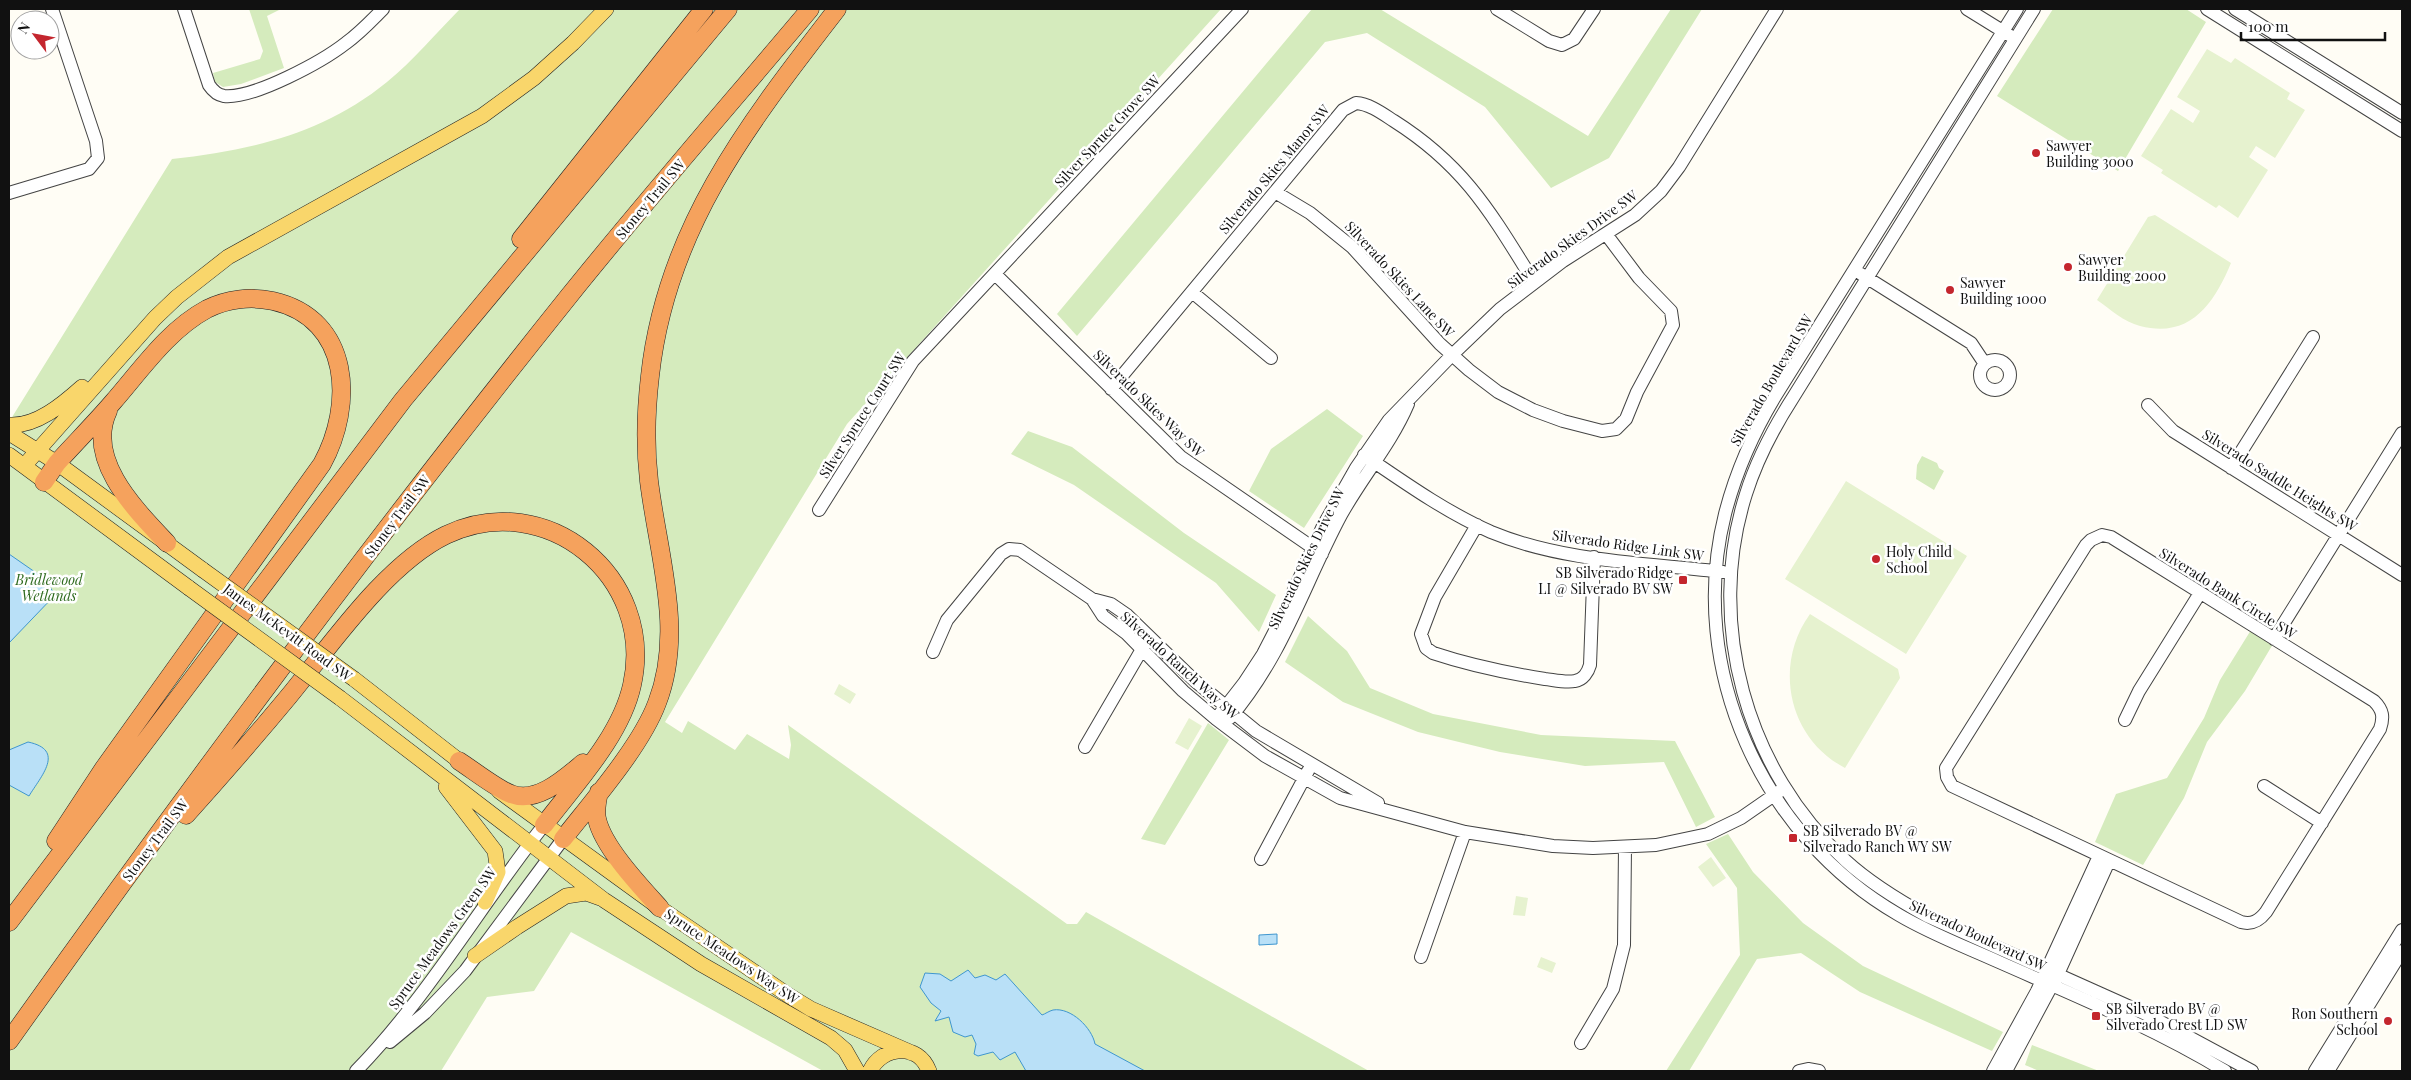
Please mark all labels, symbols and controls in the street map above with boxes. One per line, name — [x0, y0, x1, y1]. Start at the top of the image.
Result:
north arrow — [10, 10, 60, 60]
scale bar — [2241, 10, 2385, 42]
text: 100 m — [2248, 16, 2289, 36]
text: N — [13, 19, 34, 37]
street label: Silver Spruce Grove SW — [1050, 70, 1164, 191]
street label: Silverado Skies Manor SW — [1214, 100, 1334, 238]
place label: Sawyer Building 3000 — [2046, 136, 2134, 171]
marker: Sawyer Building 3000 — [2030, 147, 2042, 159]
street label: Stoney Trail SW — [611, 155, 689, 243]
street label: Silverado Skies Drive SW — [1503, 185, 1641, 293]
street label: Silverado Skies Lane SW — [1341, 217, 1459, 341]
place label: Sawyer Building 2000 — [2078, 250, 2166, 285]
marker: Sawyer Building 2000 — [2062, 261, 2074, 273]
place label: Sawyer Building 1000 — [1960, 273, 2047, 308]
marker: Sawyer Building 1000 — [1944, 284, 1956, 296]
street label: Silverado Boulevard SW — [1726, 310, 1817, 449]
street label: Silverado Skies Way SW — [1090, 345, 1209, 461]
street label: Silver Spruce Court SW — [814, 348, 910, 482]
street label: Silverado Saddle Heights SW — [2199, 424, 2361, 536]
street label: Stoney Trail SW — [360, 470, 435, 561]
street label: Silverado Skies Drive SW — [1263, 483, 1349, 632]
street label: Silverado Ridge Link SW — [1551, 525, 1705, 565]
place label: Holy Child School — [1886, 542, 1952, 577]
street label: Silverado Bank Circle SW — [2156, 543, 2300, 643]
marker: Holy Child School — [1870, 553, 1882, 565]
place label: SB Silverado Ridge LI @ Silverado BV SW — [1538, 563, 1673, 598]
park label: Bridlewood Wetlands — [14, 570, 83, 605]
marker: SB Silverado Ridge LI @ Silverado BV SW — [1677, 574, 1689, 586]
street label: James McKevitt Road SW — [219, 578, 356, 685]
street label: Silverado Ranch Way SW — [1117, 607, 1244, 724]
street label: Stoney Trail SW — [118, 794, 193, 885]
place label: SB Silverado BV @ Silverado Ranch WY SW — [1803, 821, 1952, 856]
marker: SB Silverado BV @ Silverado Ranch WY SW — [1787, 832, 1799, 844]
street label: Spruce Meadows Green SW — [384, 863, 500, 1013]
street label: Silverado Boulevard SW — [1907, 895, 2050, 975]
street label: Spruce Meadows Way SW — [661, 904, 803, 1008]
place label: SB Silverado BV @ Silverado Crest LD SW — [2106, 999, 2247, 1034]
place label: Ron Southern School — [2291, 1004, 2379, 1039]
marker: SB Silverado BV @ Silverado Crest LD SW — [2090, 1010, 2102, 1022]
marker: Ron Southern School — [2382, 1015, 2394, 1027]

